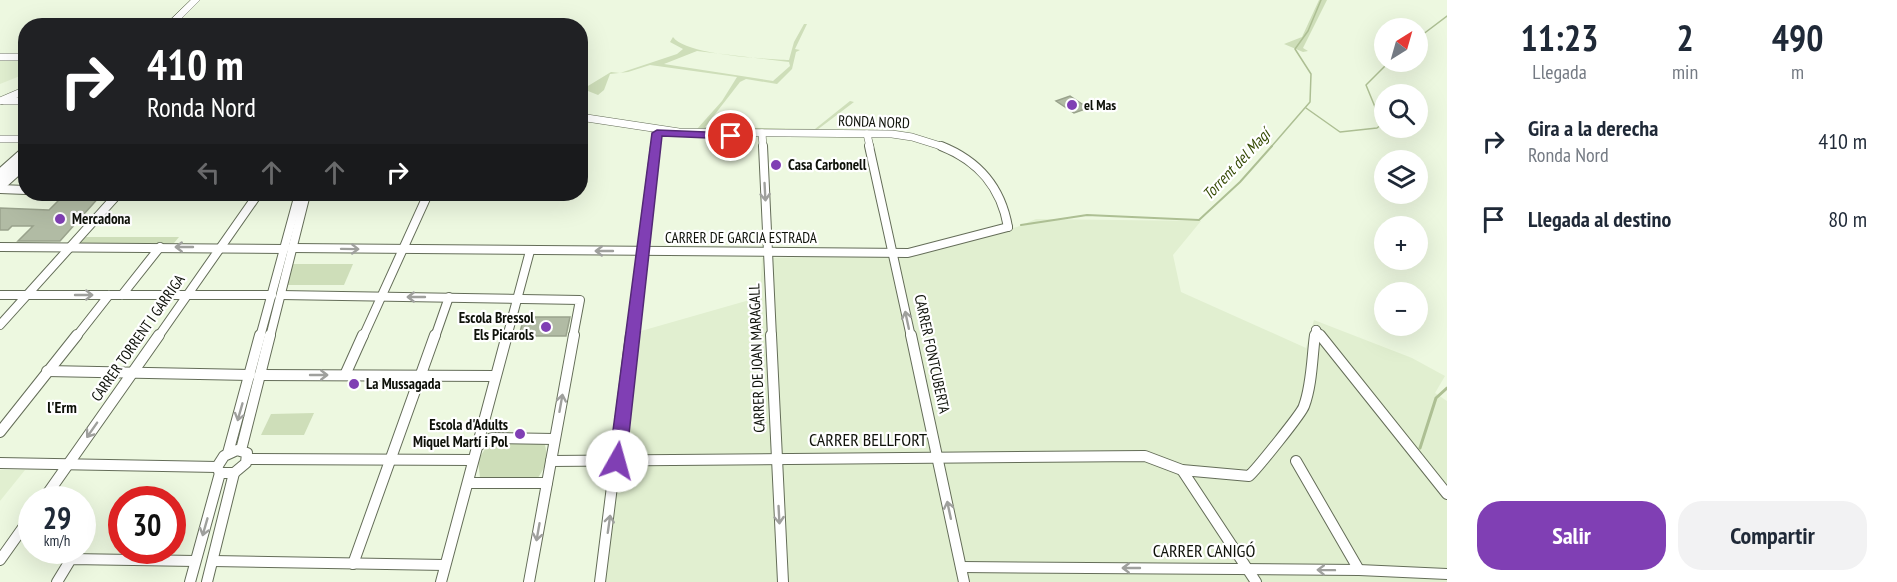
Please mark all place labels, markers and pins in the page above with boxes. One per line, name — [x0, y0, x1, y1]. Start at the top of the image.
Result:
place label: el Mas — [1084, 96, 1116, 114]
marker: el Mas — [1065, 98, 1079, 112]
pin — [705, 110, 756, 161]
place label: Casa Carbonell — [788, 155, 867, 174]
marker: Casa Carbonell — [769, 158, 783, 172]
place label: Mercadona — [72, 209, 131, 228]
marker: Mercadona — [53, 212, 67, 226]
place label: Escola Bressol Els Picarols — [459, 308, 534, 344]
marker: Escola Bressol Els Picarols — [539, 320, 553, 334]
place label: La Mussagada — [366, 374, 441, 393]
marker: La Mussagada — [347, 377, 361, 391]
place label: Escola d'Adults Miquel Martí i Pol — [413, 415, 508, 451]
marker: Escola d'Adults Miquel Martí i Pol — [513, 427, 527, 441]

